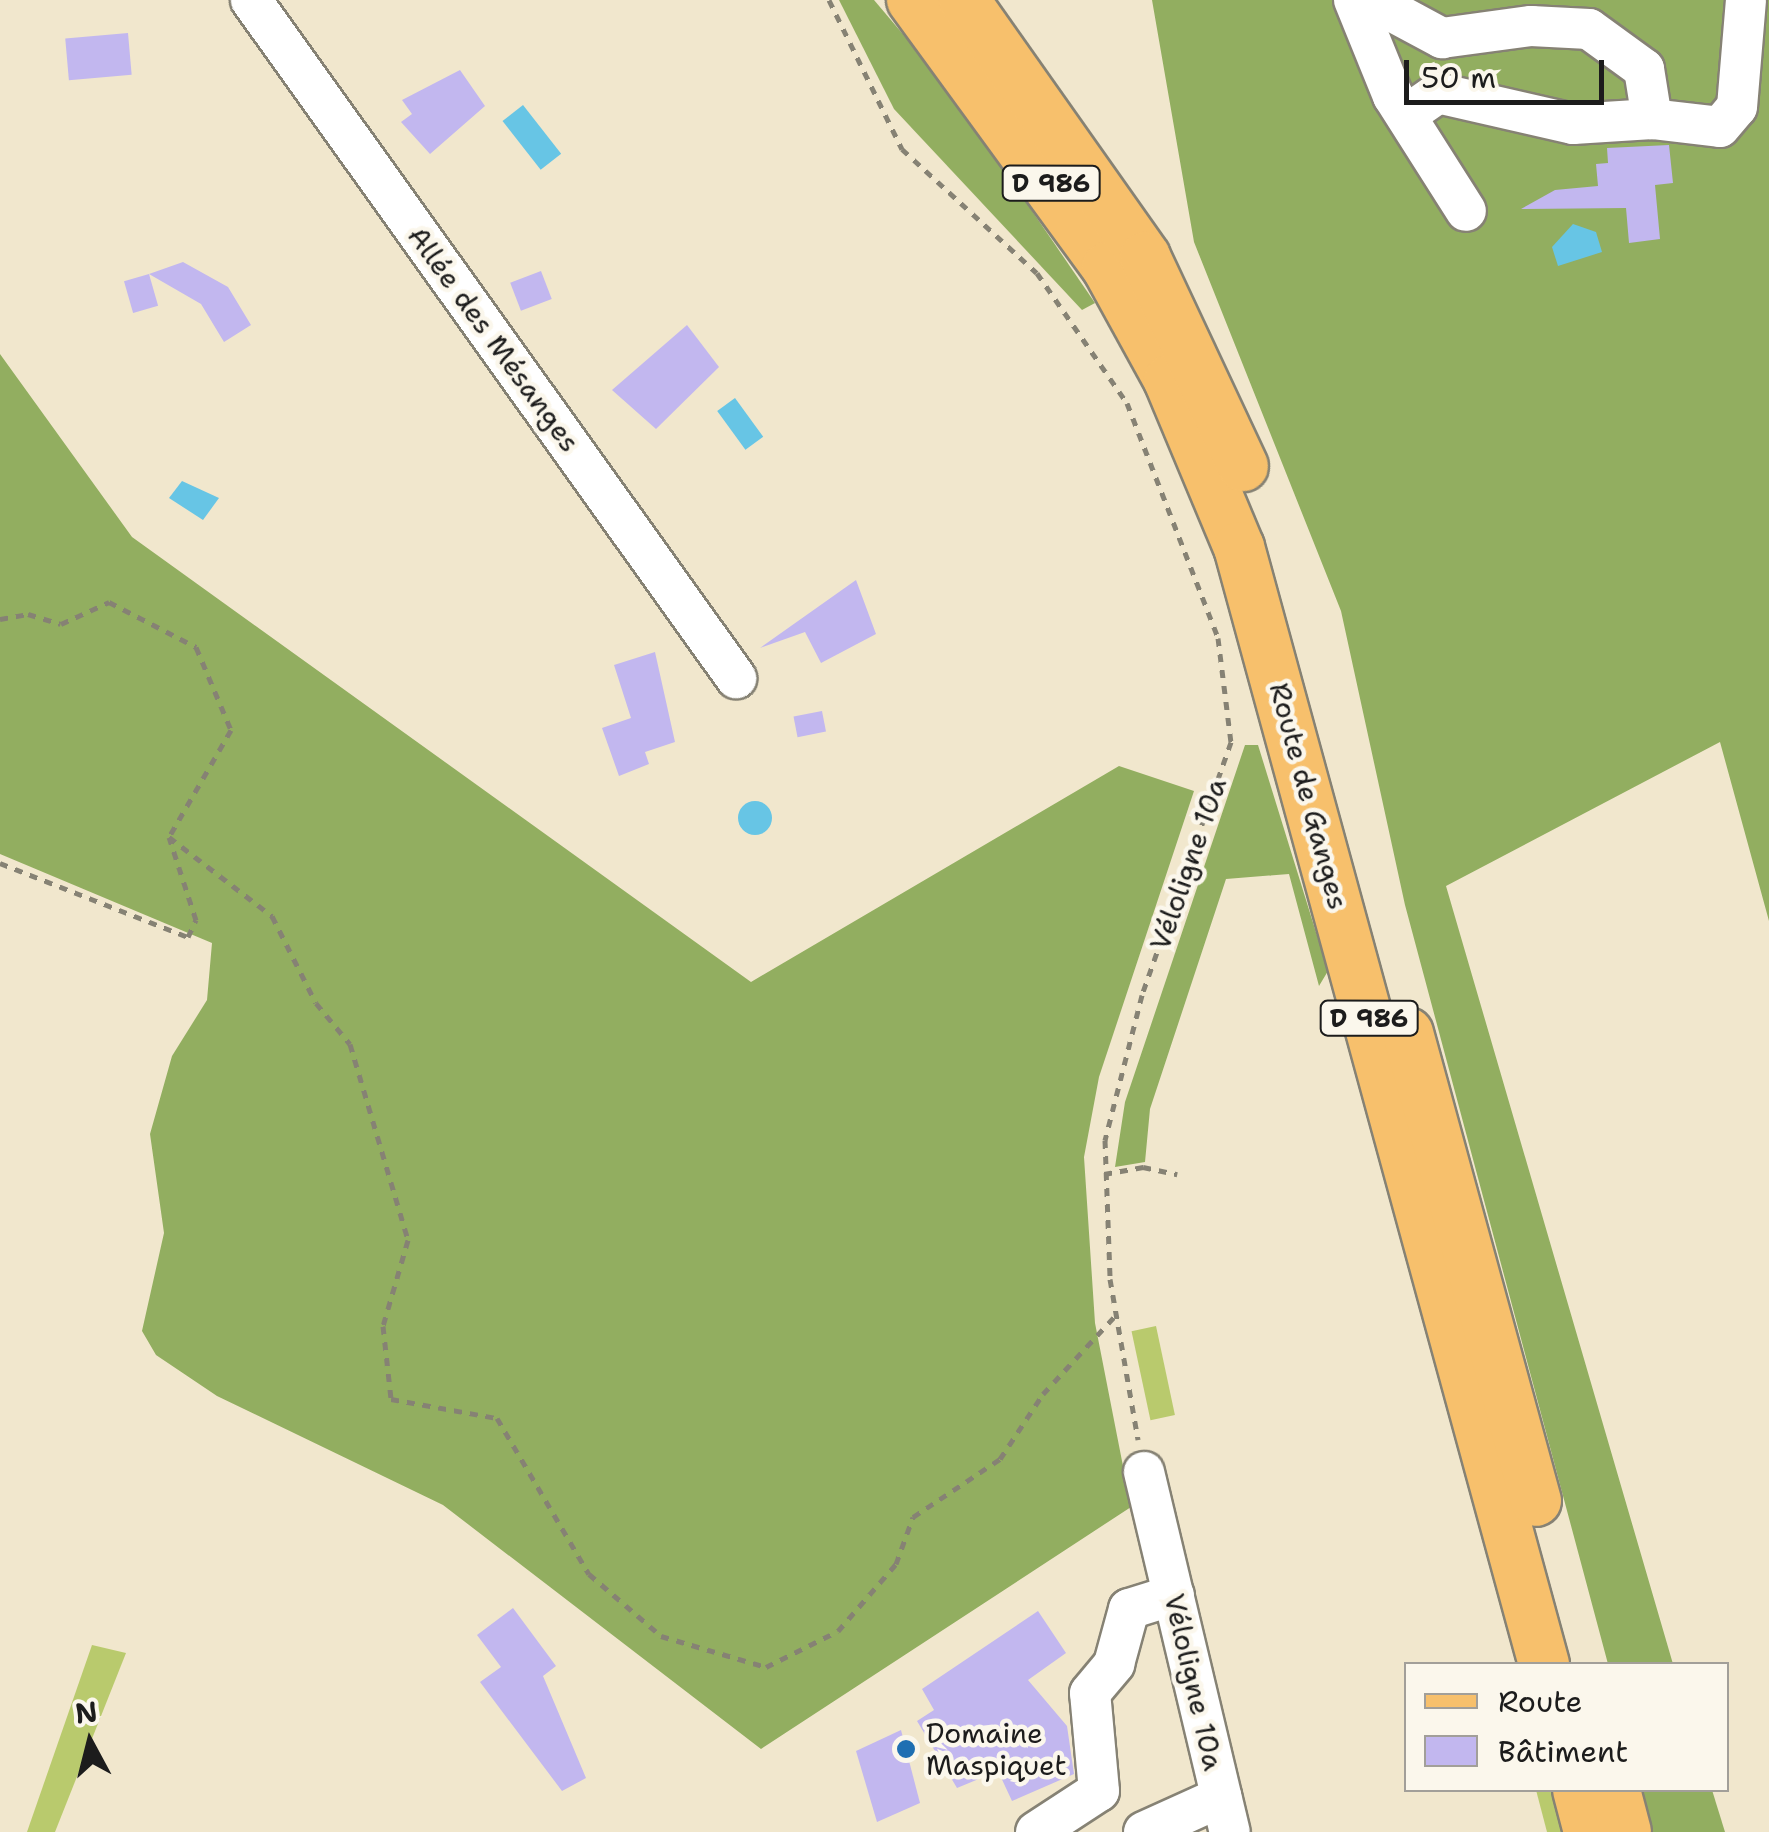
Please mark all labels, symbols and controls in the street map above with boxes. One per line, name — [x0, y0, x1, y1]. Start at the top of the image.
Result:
scale bar — [1409, 40, 1609, 102]
text: 50 m — [1421, 57, 1496, 98]
road number: D 986 — [1001, 163, 1101, 203]
street label: Allée des Mésanges — [401, 220, 587, 458]
street label: Route de Ganges — [1263, 679, 1355, 913]
street label: Véloligne 10a — [1143, 773, 1233, 955]
road number: D 986 — [1319, 998, 1419, 1038]
street label: Véloligne 10a — [1157, 1590, 1231, 1774]
legend — [1404, 1662, 1729, 1792]
text: Route — [1498, 1681, 1582, 1722]
north arrow — [40, 1692, 140, 1792]
text: N — [73, 1692, 100, 1732]
place label: Domaine Maspiquet — [926, 1716, 1067, 1782]
text: Bâtiment — [1498, 1731, 1628, 1772]
marker: Domaine Maspiquet — [895, 1738, 917, 1760]

